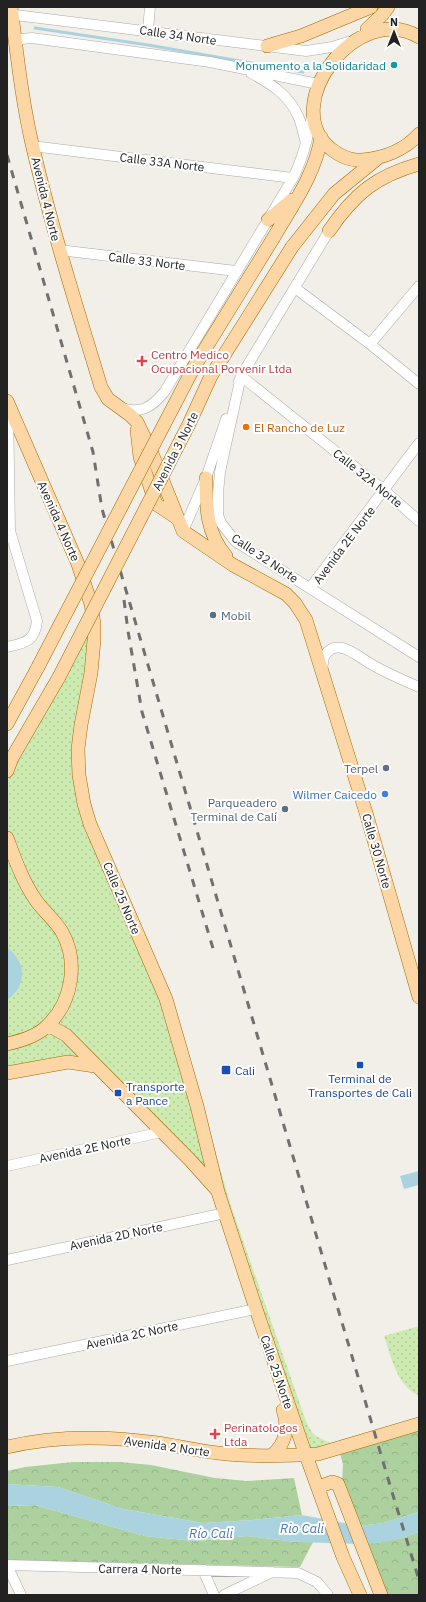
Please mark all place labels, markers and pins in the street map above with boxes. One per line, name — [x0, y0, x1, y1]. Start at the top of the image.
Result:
place label: Monumento a la Solidaridad — [236, 58, 386, 73]
marker: Monumento a la Solidaridad — [389, 60, 399, 70]
place label: Centro Medico Ocupacional Porvenir Ltda — [151, 347, 293, 376]
marker: Centro Medico Ocupacional Porvenir Ltda — [136, 355, 148, 367]
place label: El Rancho de Luz — [254, 420, 345, 435]
marker: El Rancho de Luz — [241, 422, 251, 432]
place label: Mobil — [221, 608, 251, 623]
marker: Mobil — [208, 610, 218, 620]
place label: Terpel — [344, 761, 378, 776]
marker: Terpel — [381, 763, 391, 773]
place label: Wilmer Caicedo — [293, 787, 377, 802]
marker: Wilmer Caicedo — [380, 789, 390, 799]
place label: Parqueadero Terminal de Calí — [191, 795, 277, 824]
marker: Parqueadero Terminal de Calí — [280, 804, 290, 814]
marker: Terminal de Transportes de Cali — [355, 1060, 365, 1070]
place label: Cali — [235, 1063, 255, 1078]
marker: Cali — [220, 1064, 232, 1076]
place label: Terminal de Transportes de Cali — [308, 1071, 412, 1100]
place label: Transporte a Pance — [126, 1079, 185, 1108]
marker: Transporte a Pance — [113, 1088, 123, 1098]
place label: Perinatologos Ltda — [224, 1420, 298, 1449]
marker: Perinatologos Ltda — [209, 1428, 221, 1440]

